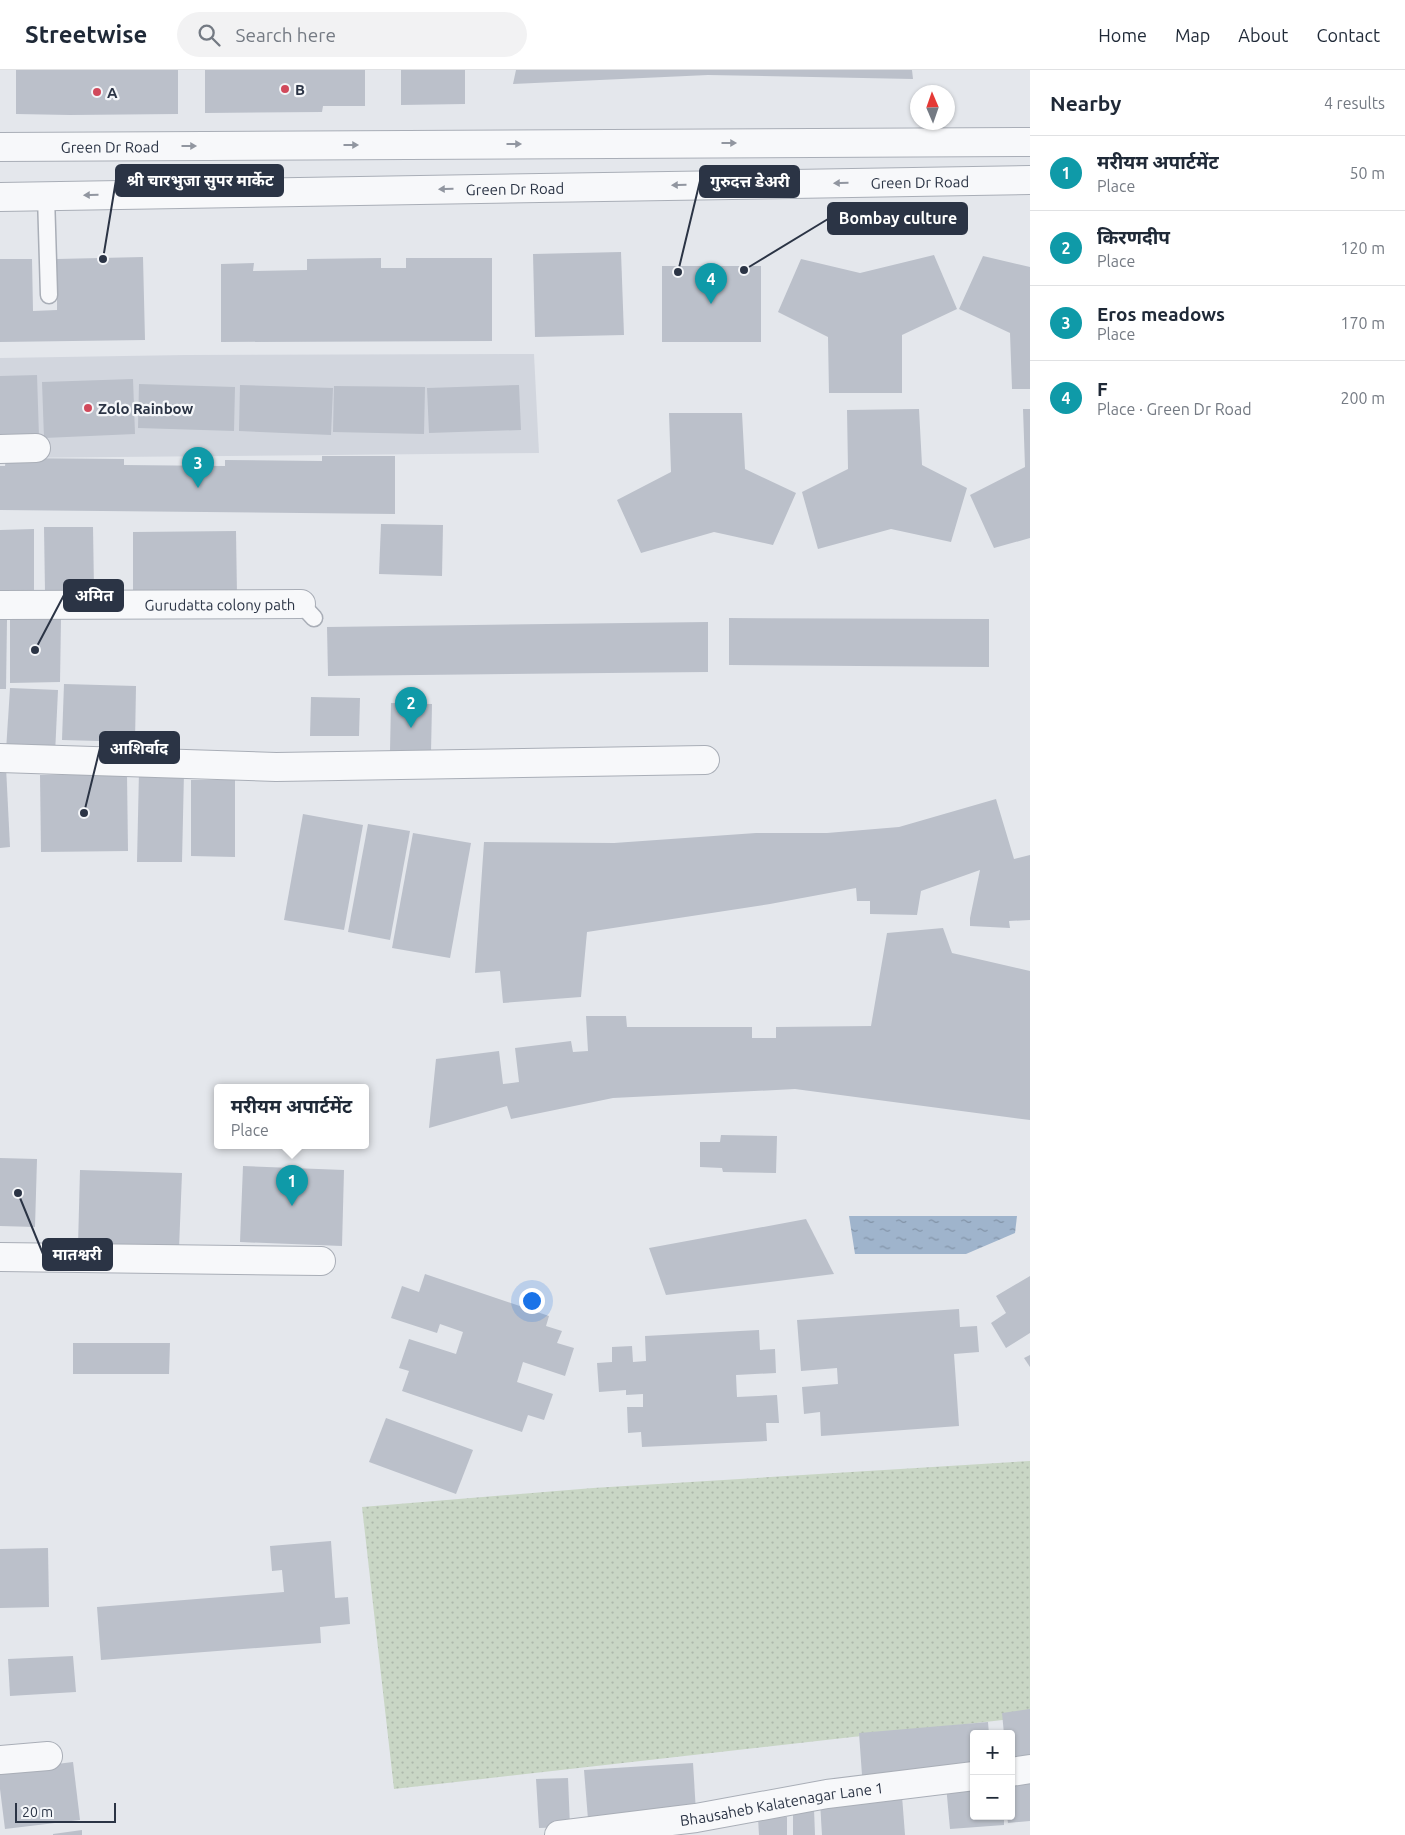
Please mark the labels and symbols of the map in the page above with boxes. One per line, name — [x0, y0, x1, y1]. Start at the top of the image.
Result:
place label: B — [295, 81, 305, 98]
marker: B — [279, 83, 291, 95]
place label: A — [107, 84, 118, 101]
north arrow — [910, 85, 955, 130]
marker: A — [91, 86, 103, 98]
street label: Green Dr Road — [61, 138, 159, 155]
one-way arrow — [721, 139, 737, 147]
one-way arrow — [506, 140, 522, 148]
one-way arrow — [343, 141, 359, 149]
one-way arrow — [181, 142, 197, 150]
callout: श्री चारभुजा सुपर मार्केट — [116, 165, 283, 196]
callout: गुरुदत्त डेअरी — [700, 166, 799, 197]
text: श्री चारभुजा सुपर मार्केट — [126, 171, 274, 191]
text: गुरुदत्त डेअरी — [710, 172, 790, 192]
street label: Green Dr Road — [870, 173, 969, 191]
street label: Green Dr Road — [466, 179, 564, 198]
one-way arrow — [833, 179, 849, 187]
one-way arrow — [671, 182, 687, 190]
one-way arrow — [438, 186, 454, 194]
one-way arrow — [83, 191, 99, 199]
callout: Bombay culture — [828, 203, 967, 234]
text: Bombay culture — [839, 209, 957, 227]
pin: 4 — [695, 263, 727, 304]
place label: Zolo Rainbow — [98, 400, 194, 417]
marker: Zolo Rainbow — [82, 402, 94, 414]
pin: 3 — [182, 447, 214, 488]
callout: अमित — [64, 580, 123, 611]
text: अमित — [75, 586, 114, 604]
street label: Gurudatta colony path — [145, 596, 295, 613]
pin: 2 — [395, 687, 427, 728]
callout: आशिर्वाद — [100, 732, 179, 763]
text: आशिर्वाद — [110, 739, 169, 757]
pin: 1 — [276, 1165, 308, 1206]
callout: मातश्वरी — [43, 1239, 112, 1270]
text: मातश्वरी — [52, 1245, 102, 1263]
your location — [519, 1288, 545, 1314]
street label: Bhausaheb Kalatenagar Lane 1 — [679, 1779, 885, 1828]
scale bar — [15, 1800, 116, 1823]

